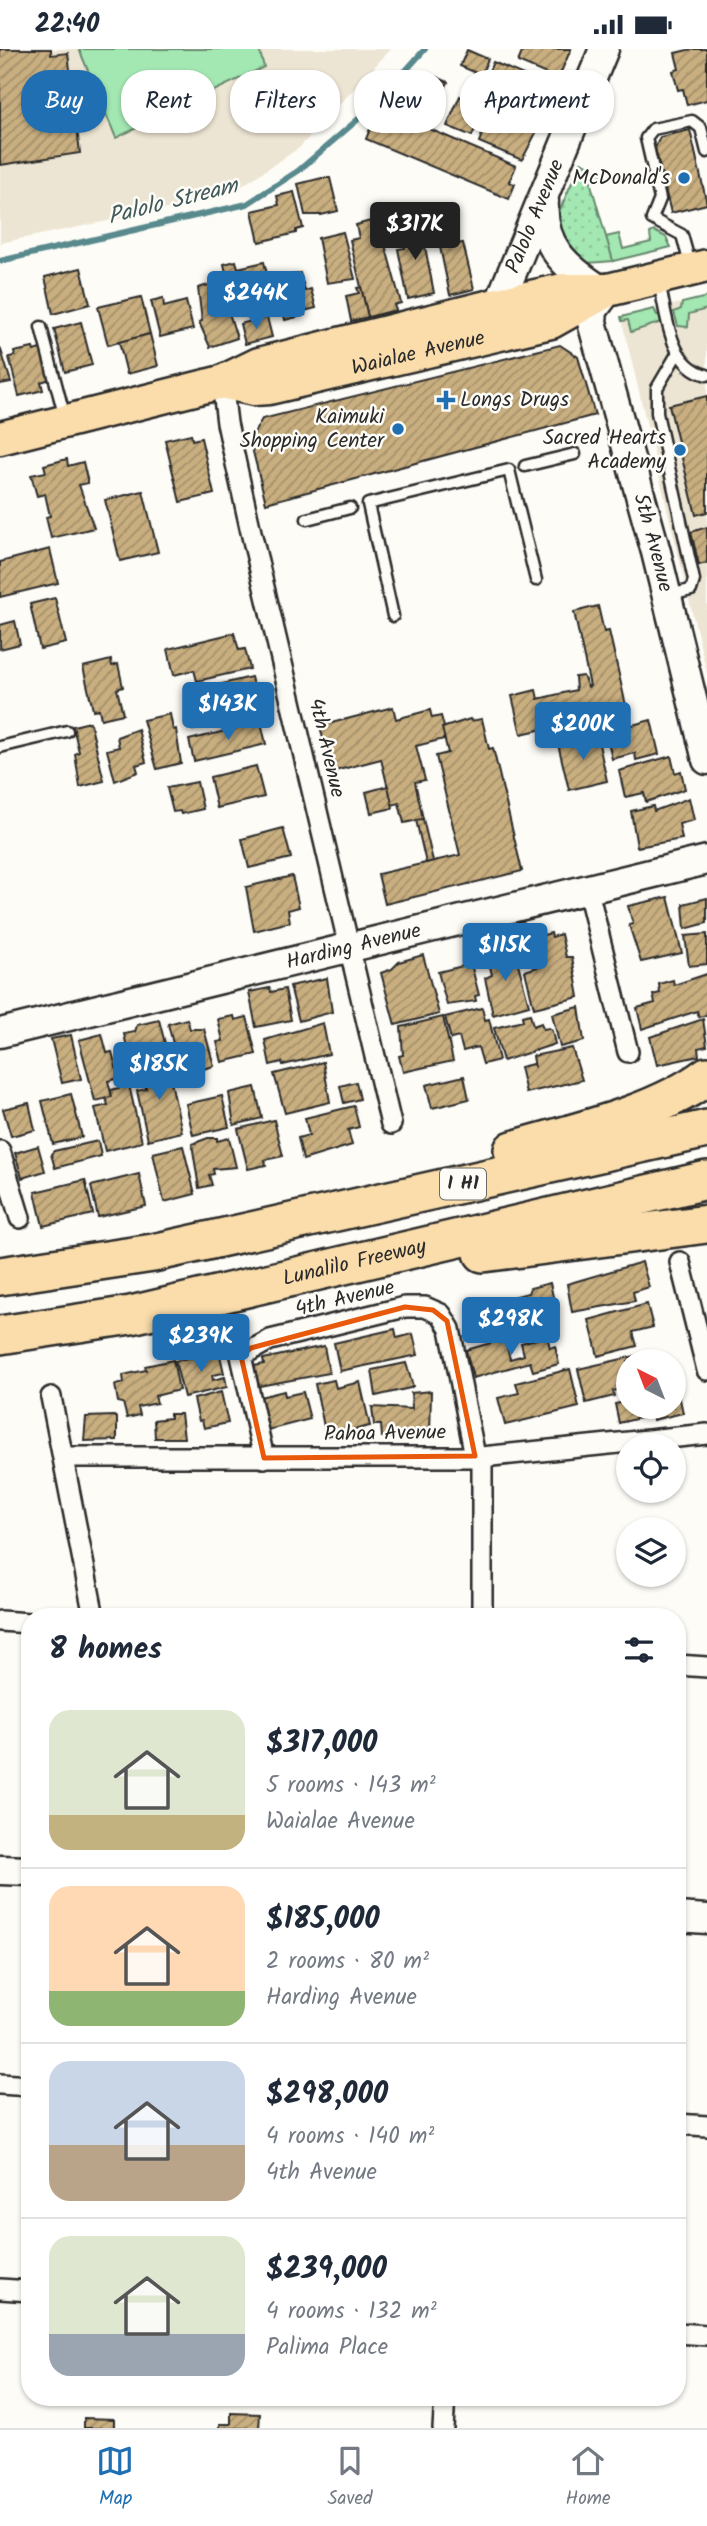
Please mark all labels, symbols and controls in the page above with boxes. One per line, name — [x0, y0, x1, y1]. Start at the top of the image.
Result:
text: 22:40 — [35, 4, 99, 46]
chip: Buy — [21, 70, 107, 133]
chip: Rent — [121, 70, 216, 133]
chip: Filters — [230, 70, 340, 133]
chip: New — [354, 70, 446, 133]
chip: Apartment — [460, 70, 614, 133]
street label: Palolo Avenue — [497, 154, 574, 279]
place label: McDonald's — [572, 162, 670, 195]
water label: Palolo Stream — [104, 168, 243, 236]
marker: McDonald's — [676, 170, 692, 186]
pin: $317K — [366, 203, 464, 262]
text: $317K — [386, 207, 444, 243]
pin: $244K — [207, 271, 305, 331]
text: $244K — [223, 276, 289, 312]
street label: Waialae Avenue — [348, 321, 489, 385]
place label: Longs Drugs — [460, 384, 569, 417]
marker: Longs Drugs — [438, 392, 454, 408]
place label: Kaimuki Shopping Center — [240, 401, 385, 458]
marker: Kaimuki Shopping Center — [390, 421, 406, 437]
place label: Sacred Hearts Academy — [543, 422, 666, 479]
marker: Sacred Hearts Academy — [672, 442, 688, 458]
street label: 5th Avenue — [624, 490, 682, 596]
pin: $143K — [179, 683, 277, 742]
text: $143K — [198, 687, 258, 723]
street label: 4th Avenue — [299, 695, 354, 802]
pin: $200K — [534, 703, 632, 762]
text: $200K — [551, 707, 615, 743]
street label: Harding Avenue — [283, 914, 425, 979]
pin: $115K — [456, 923, 554, 983]
text: $115K — [479, 928, 532, 964]
pin: $185K — [110, 1042, 208, 1102]
text: $185K — [129, 1047, 189, 1083]
road number: I H1 — [440, 1169, 486, 1199]
street label: Lunalilo Freeway — [279, 1230, 430, 1295]
street label: 4th Avenue — [292, 1271, 399, 1326]
pin: $298K — [462, 1297, 560, 1357]
text: $298K — [478, 1302, 544, 1338]
pin: $239K — [152, 1315, 250, 1374]
text: $239K — [168, 1319, 234, 1355]
north arrow — [616, 1349, 686, 1419]
map controls — [616, 1349, 686, 1587]
street label: Pahoa Avenue — [324, 1416, 447, 1452]
button: locate — [616, 1433, 686, 1503]
button: layers — [616, 1517, 686, 1587]
text: 8 homes — [49, 1626, 162, 1674]
icon: filters — [620, 1631, 658, 1669]
text: $317,000 — [266, 1720, 377, 1768]
icon: home — [105, 1738, 189, 1822]
text: 5 rooms · 143 m² — [266, 1768, 436, 1804]
text: Waialae Avenue — [266, 1804, 415, 1840]
text: $185,000 — [266, 1896, 380, 1944]
icon: home — [105, 1914, 189, 1998]
text: 2 rooms · 80 m² — [266, 1944, 429, 1980]
text: Harding Avenue — [266, 1980, 417, 2016]
text: $298,000 — [266, 2071, 388, 2119]
icon: home — [105, 2089, 189, 2173]
text: 4 rooms · 140 m² — [266, 2119, 434, 2155]
text: 4th Avenue — [266, 2155, 377, 2191]
text: $239,000 — [266, 2246, 387, 2294]
icon: home — [105, 2264, 189, 2348]
text: 4 rooms · 132 m² — [266, 2294, 437, 2330]
text: Palima Place — [266, 2330, 388, 2366]
tab: Map — [96, 2442, 134, 2514]
tab: Saved — [327, 2442, 373, 2514]
tab: Home — [565, 2442, 611, 2514]

